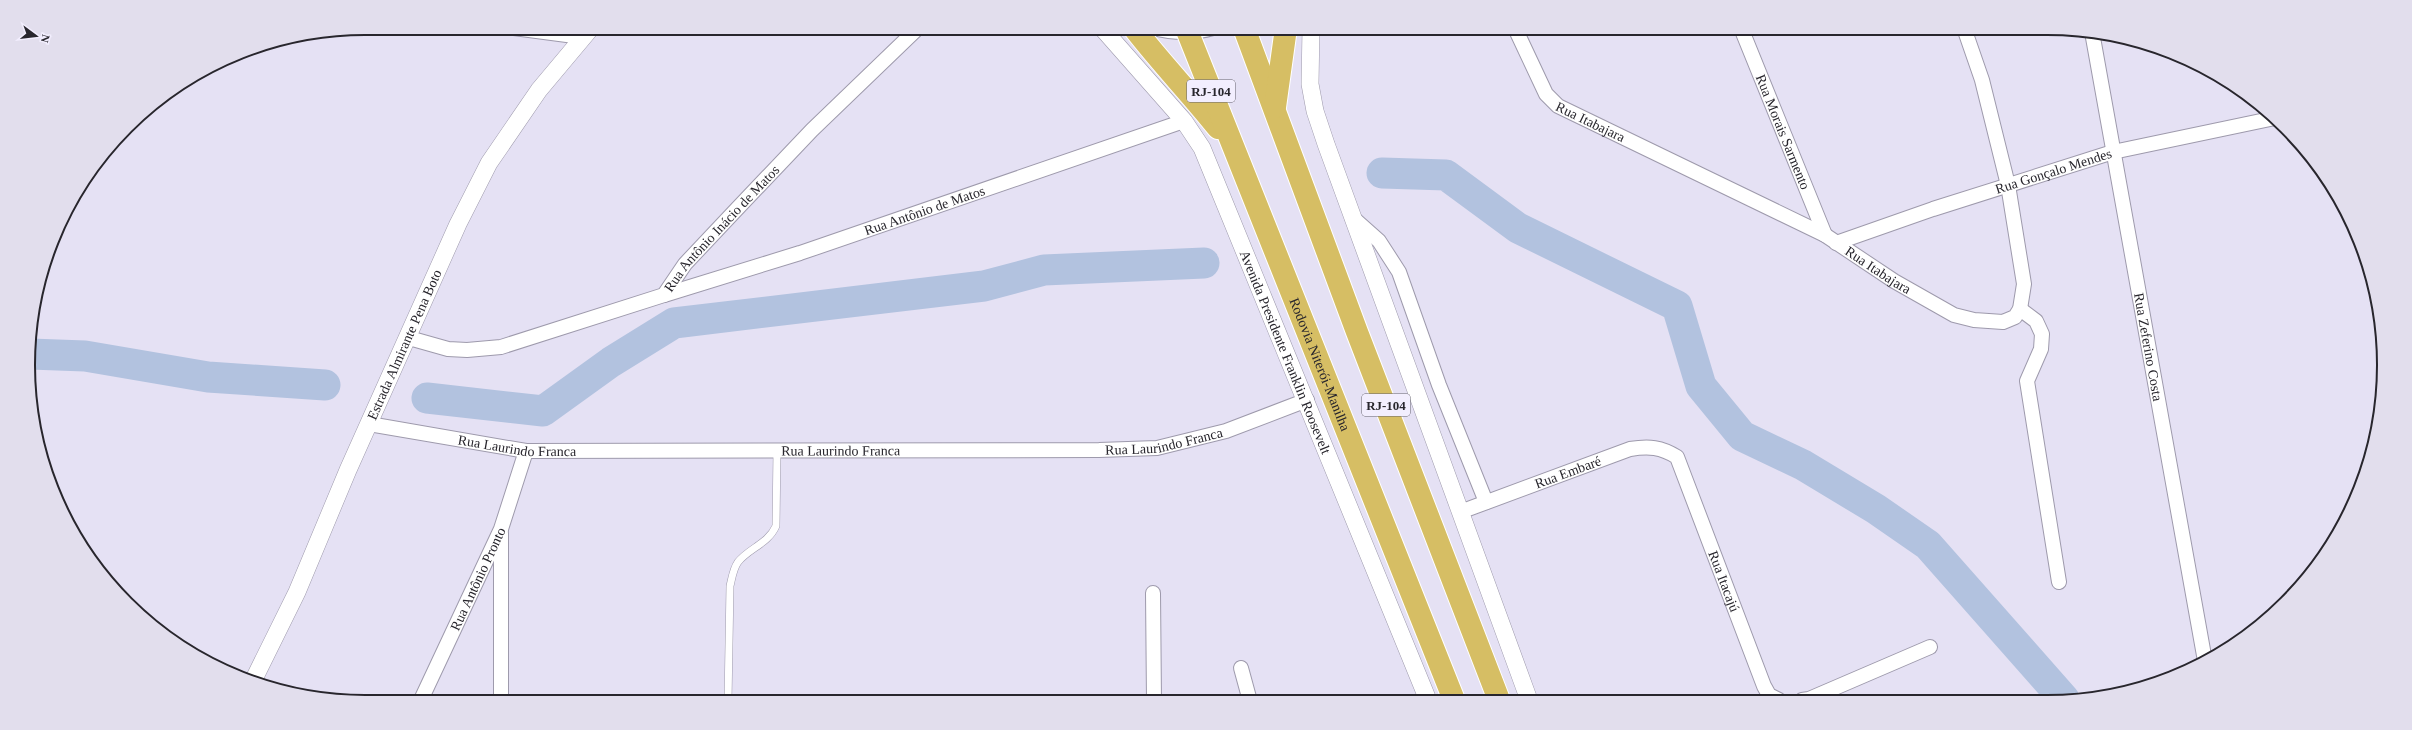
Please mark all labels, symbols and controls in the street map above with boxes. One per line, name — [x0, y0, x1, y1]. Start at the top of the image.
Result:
north arrow — [16, 16, 56, 56]
text: N — [39, 33, 52, 44]
street label: Rua Morais Sarmento — [1753, 72, 1813, 192]
road number: RJ-104 — [1187, 80, 1235, 102]
street label: Rua Itabajara — [1553, 99, 1628, 146]
street label: Rua Gonçalo Mendes — [1993, 146, 2114, 197]
street label: Rua Antônio Inácio de Matos — [661, 162, 782, 295]
street label: Rua Antônio de Matos — [862, 183, 987, 238]
street label: Rua Itabajara — [1842, 244, 1914, 297]
street label: Avenida Presidente Franklin Roosevelt — [1237, 248, 1334, 456]
street label: Estrada Almirante Pena Boto — [364, 267, 445, 422]
street label: Rua Zeferino Costa — [2131, 292, 2165, 403]
street label: Rodovia Niterói-Manilha — [1286, 296, 1353, 434]
road number: RJ-104 — [1362, 394, 1410, 416]
street label: Rua Laurindo Franca — [1105, 425, 1225, 458]
street label: Rua Laurindo Franca — [457, 432, 577, 459]
street label: Rua Laurindo Franca — [781, 443, 901, 459]
street label: Rua Embaré — [1533, 453, 1603, 492]
street label: Rua Antônio Pronto — [448, 525, 509, 633]
street label: Rua Itacajú — [1705, 549, 1742, 614]

